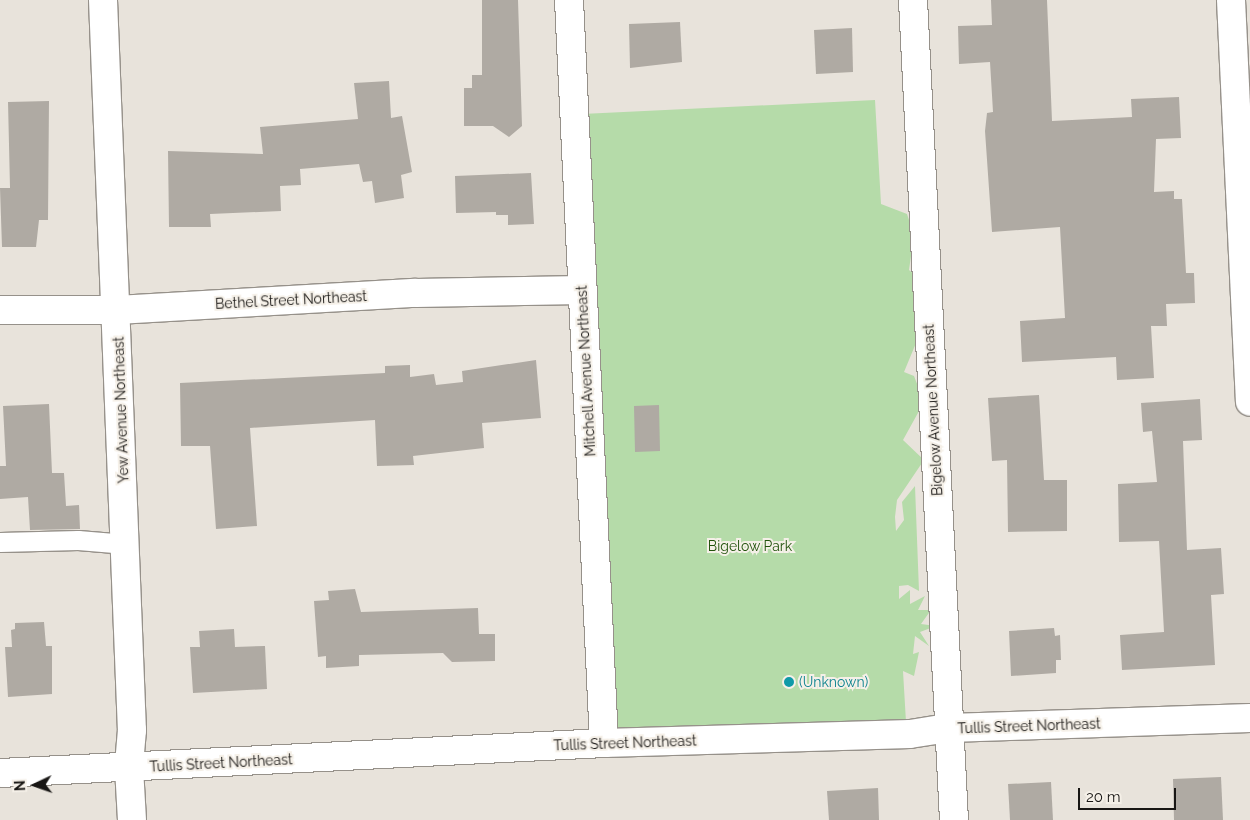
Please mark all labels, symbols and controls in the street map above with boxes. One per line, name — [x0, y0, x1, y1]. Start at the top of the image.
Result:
street label: Mitchell Avenue Northeast — [573, 285, 599, 457]
street label: Bethel Street Northeast — [214, 288, 368, 312]
street label: Bigelow Avenue Northeast — [920, 323, 946, 497]
street label: Yew Avenue Northeast — [110, 336, 132, 484]
park label: Bigelow Park — [708, 538, 792, 554]
place label: (Unknown) — [799, 674, 868, 690]
marker: (Unknown) — [783, 676, 795, 688]
street label: Tullis Street Northeast — [957, 715, 1101, 737]
street label: Tullis Street Northeast — [553, 732, 697, 754]
street label: Tullis Street Northeast — [149, 751, 293, 775]
north arrow — [10, 760, 60, 810]
scale bar — [1080, 778, 1178, 810]
text: N — [12, 780, 28, 792]
text: 20 m — [1086, 788, 1121, 806]

